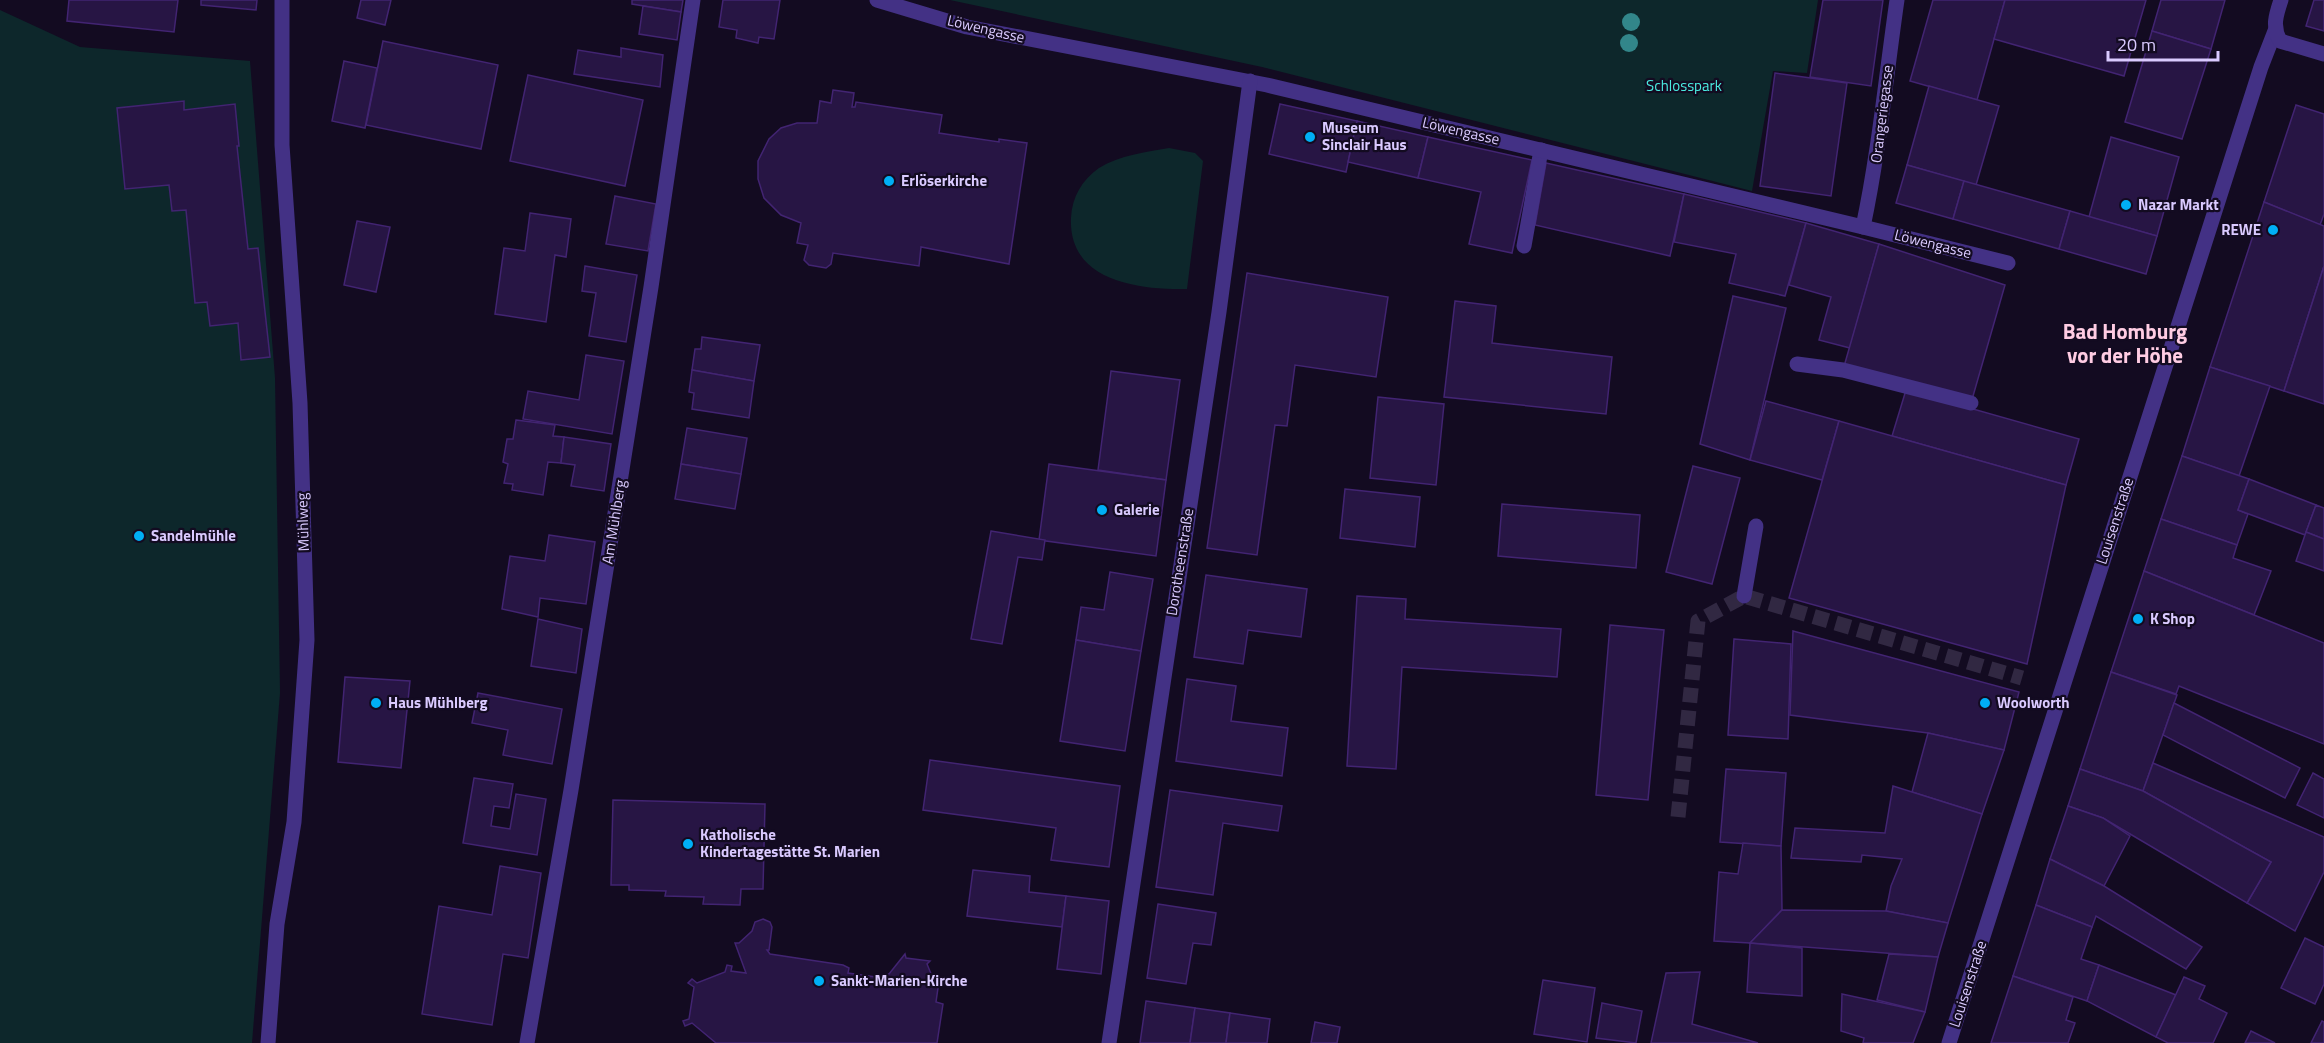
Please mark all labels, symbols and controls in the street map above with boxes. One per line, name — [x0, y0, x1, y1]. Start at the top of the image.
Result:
street label: Löwengasse — [945, 8, 1027, 49]
scale bar — [2108, 24, 2218, 62]
text: 20 m — [2117, 31, 2156, 58]
street label: Orangeriegasse — [1864, 64, 1899, 164]
park label: Schlosspark — [1646, 74, 1722, 97]
street label: Löwengasse — [1420, 110, 1502, 151]
place label: Museum Sinclair Haus — [1322, 116, 1407, 156]
marker: Museum Sinclair Haus — [1303, 130, 1317, 144]
place label: Erlöserkirche — [901, 169, 987, 192]
marker: Erlöserkirche — [882, 174, 896, 188]
place label: Nazar Markt — [2138, 193, 2219, 216]
marker: Nazar Markt — [2119, 198, 2133, 212]
place label: REWE — [2221, 218, 2261, 241]
street label: Löwengasse — [1892, 223, 1974, 264]
marker: REWE — [2266, 223, 2280, 237]
district label: Bad Homburg vor der Höhe — [2063, 315, 2187, 371]
street label: Louisenstraße — [2090, 474, 2139, 567]
street label: Am Mühlberg — [595, 478, 632, 566]
street label: Mühlweg — [290, 492, 315, 552]
place label: Galerie — [1114, 498, 1160, 521]
marker: Galerie — [1095, 503, 1109, 517]
street label: Dorotheenstraße — [1160, 507, 1199, 617]
place label: Sandelmühle — [151, 524, 236, 547]
marker: Sandelmühle — [132, 529, 146, 543]
place label: K Shop — [2150, 607, 2195, 630]
marker: K Shop — [2131, 612, 2145, 626]
place label: Haus Mühlberg — [388, 691, 487, 714]
place label: Woolworth — [1997, 691, 2070, 714]
marker: Haus Mühlberg — [369, 696, 383, 710]
marker: Woolworth — [1978, 696, 1992, 710]
place label: Katholische Kindertagestätte St. Marien — [700, 823, 880, 863]
marker: Katholische Kindertagestätte St. Marien — [681, 837, 695, 851]
street label: Louisenstraße — [1943, 937, 1992, 1030]
place label: Sankt-Marien-Kirche — [831, 969, 968, 992]
marker: Sankt-Marien-Kirche — [812, 974, 826, 988]

